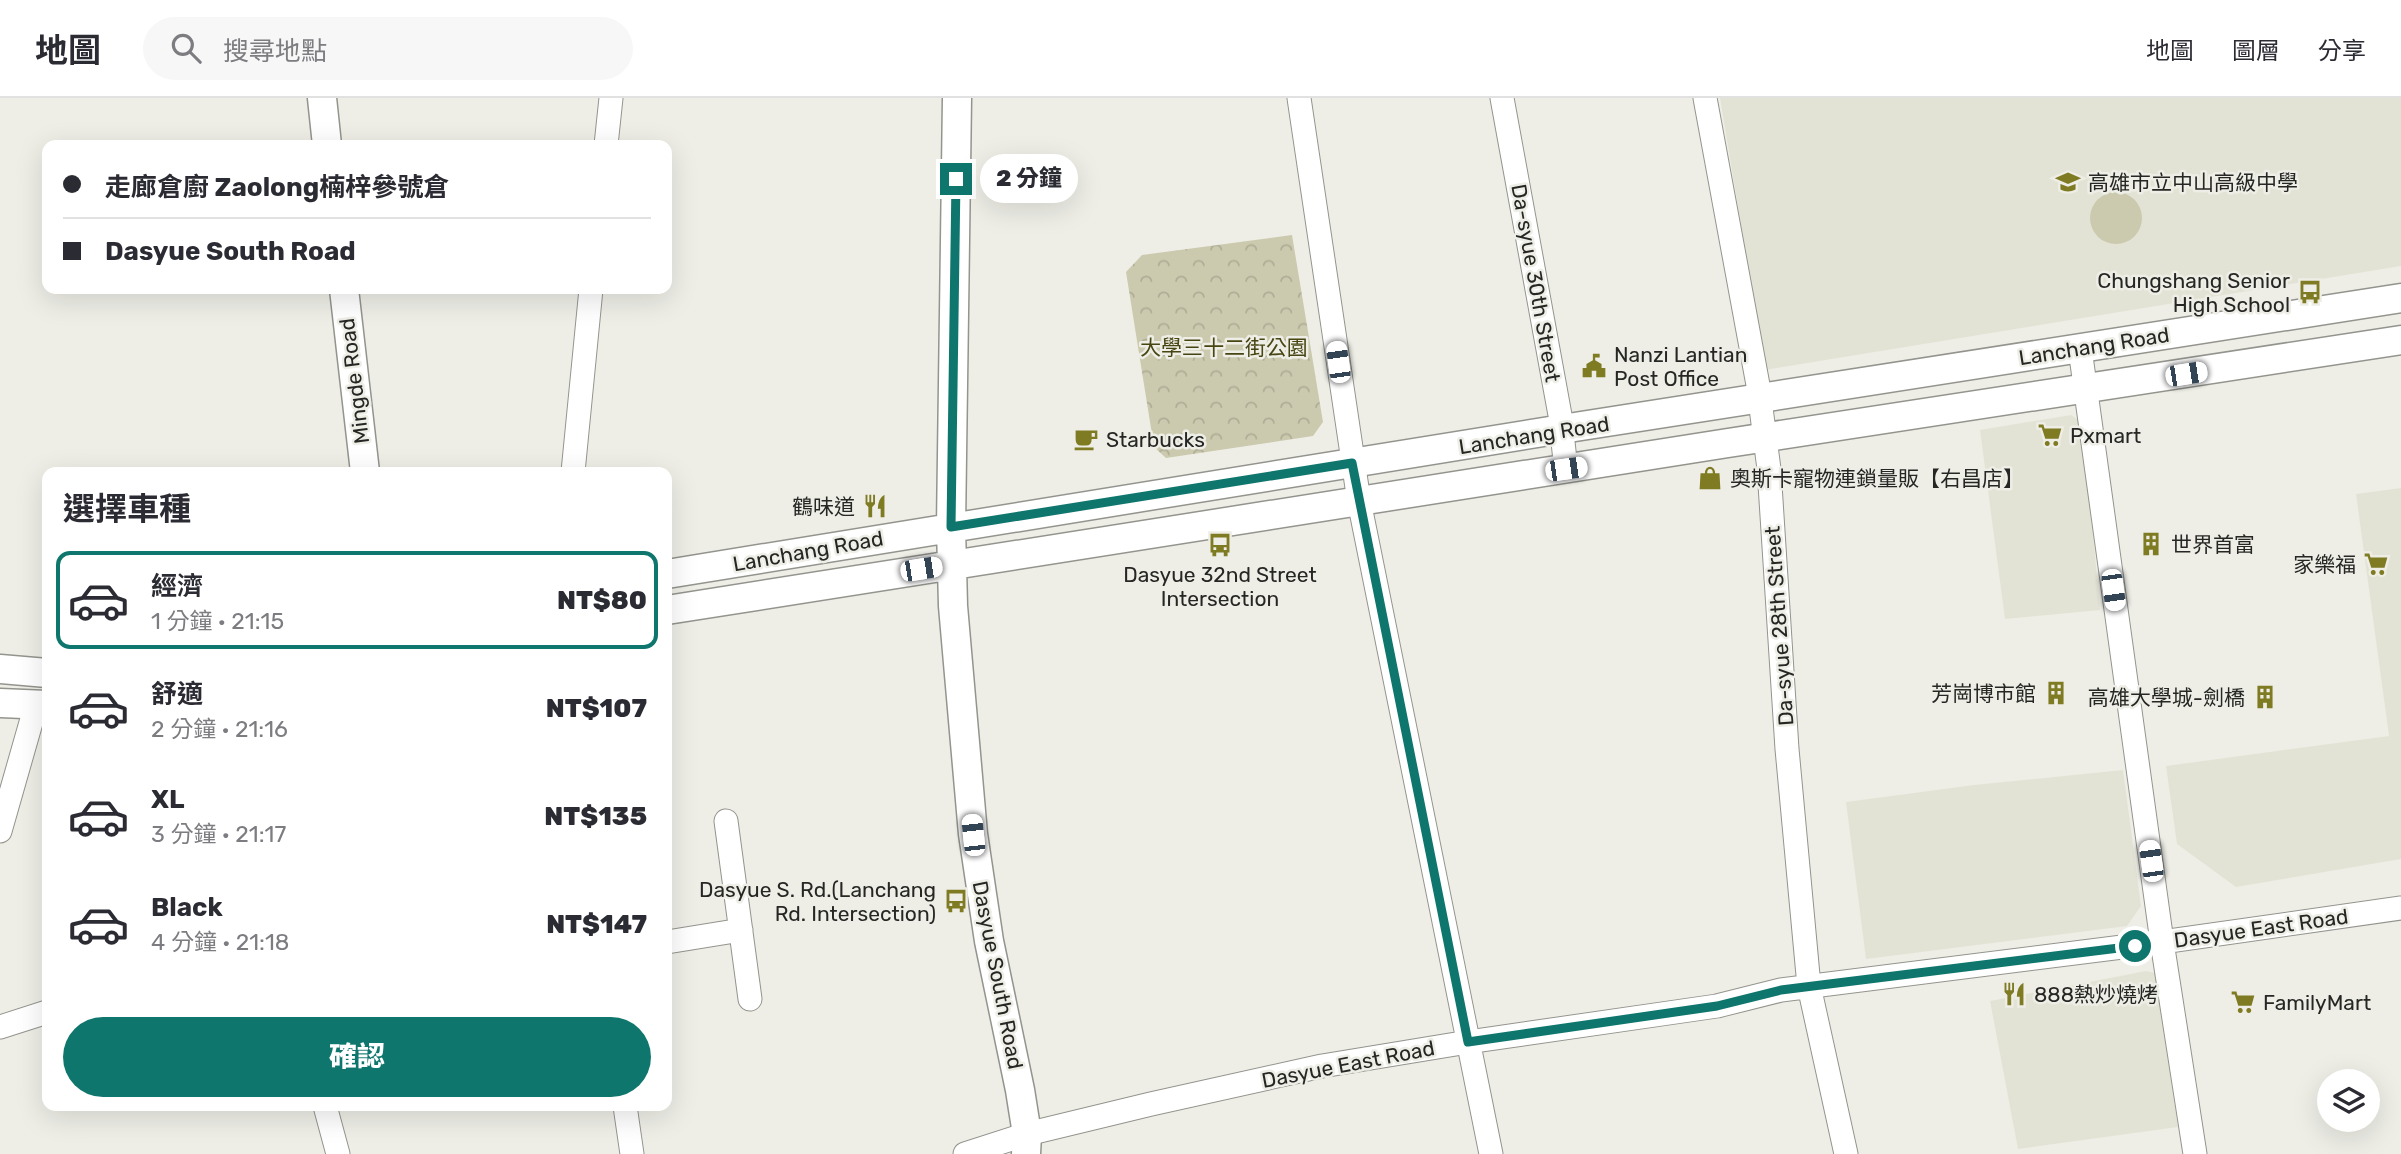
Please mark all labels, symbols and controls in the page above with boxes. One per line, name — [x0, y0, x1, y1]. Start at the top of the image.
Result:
search box — [143, 17, 633, 80]
icon: search — [167, 29, 205, 67]
text: 地圖 — [35, 31, 101, 70]
text: 搜尋地點 — [223, 36, 327, 67]
text: 地圖 — [2146, 37, 2194, 65]
text: 圖層 — [2232, 37, 2280, 65]
text: 分享 — [2318, 37, 2366, 65]
callout: 2 分鐘 — [981, 154, 1078, 204]
route end — [940, 163, 972, 195]
text: 2 分鐘 — [996, 164, 1062, 192]
school or university icon: 高雄市立中山高級中學 — [2054, 168, 2082, 196]
place label: 高雄市立中山高級中學 — [2088, 170, 2298, 195]
text: 走廊倉廚 Zaolong楠梓參號倉 — [105, 172, 449, 203]
street label: Da-syue 30th Street — [1506, 182, 1566, 384]
text: Dasyue South Road — [105, 236, 356, 267]
place label: Chungshang Senior High School — [2097, 268, 2290, 317]
bus stop icon: Chungshang Senior High School — [2296, 278, 2324, 306]
street label: Mingde Road — [334, 317, 374, 445]
street label: Lanchang Road — [2017, 322, 2171, 370]
park label: 大學三十二街公園 — [1140, 335, 1308, 360]
car — [1325, 340, 1352, 384]
place label: Nanzi Lantian Post Office — [1614, 342, 1747, 391]
public building icon: Nanzi Lantian Post Office — [1580, 352, 1608, 380]
car — [2164, 360, 2209, 388]
street label: Lanchang Road — [1457, 411, 1611, 459]
supermarket icon: Pxmart — [2036, 421, 2064, 449]
place label: Pxmart — [2070, 423, 2141, 448]
cafe icon: Starbucks — [1072, 425, 1100, 453]
place label: Starbucks — [1106, 427, 1205, 452]
car — [1544, 456, 1589, 482]
shop icon: 奧斯卡寵物連鎖量販【右昌店】 — [1696, 464, 1724, 492]
place label: 奧斯卡寵物連鎖量販【右昌店】 — [1730, 466, 2024, 491]
text: 選擇車種 — [63, 490, 191, 528]
restaurant icon: 鶴味道 — [861, 492, 889, 520]
place label: 鶴味道 — [792, 494, 855, 519]
street label: Lanchang Road — [731, 525, 885, 577]
street label: Da-syue 28th Street — [1760, 525, 1798, 727]
building icon: 世界首富 — [2137, 530, 2165, 558]
bus stop icon: Dasyue 32nd Street Intersection — [1206, 531, 1234, 559]
place label: 世界首富 — [2171, 532, 2255, 557]
supermarket icon: 家樂福 — [2362, 550, 2390, 578]
place label: 家樂福 — [2293, 552, 2356, 577]
car — [899, 555, 944, 583]
place label: Dasyue 32nd Street Intersection — [1123, 562, 1317, 611]
car — [2100, 568, 2127, 612]
icon: car — [67, 569, 130, 632]
text: 經濟 — [151, 571, 203, 602]
text: NT$80 — [557, 585, 647, 616]
text: 1 分鐘 · 21:15 — [151, 607, 284, 635]
icon: car — [67, 677, 130, 740]
text: 舒適 — [151, 679, 203, 710]
building icon: 芳崗博市館 — [2042, 679, 2070, 707]
place label: 芳崗博市館 — [1931, 681, 2036, 706]
building icon: 高雄大學城-劍橋 — [2251, 683, 2279, 711]
place label: 高雄大學城-劍橋 — [2088, 685, 2245, 710]
text: NT$107 — [546, 693, 647, 724]
text: 2 分鐘 · 21:16 — [151, 715, 288, 743]
text: XL — [151, 784, 184, 815]
icon: car — [67, 785, 130, 848]
text: NT$135 — [544, 801, 647, 832]
car — [961, 813, 986, 857]
text: 3 分鐘 · 21:17 — [151, 820, 286, 848]
car — [2138, 839, 2165, 883]
place label: Dasyue S. Rd.(Lanchang Rd. Intersection) — [699, 877, 936, 926]
street label: Dasyue South Road — [967, 879, 1029, 1071]
bus stop icon: Dasyue S. Rd.(Lanchang Rd. Intersection) — [942, 887, 970, 915]
text: Black — [151, 892, 223, 923]
icon: car — [67, 893, 130, 956]
street label: Dasyue East Road — [2172, 903, 2350, 953]
text: NT$147 — [546, 909, 647, 940]
text: 4 分鐘 · 21:18 — [151, 928, 289, 956]
route start — [2119, 930, 2151, 962]
restaurant icon: 888熱炒燒烤 — [2000, 980, 2028, 1008]
place label: 888熱炒燒烤 — [2034, 982, 2158, 1007]
supermarket icon: FamilyMart — [2229, 988, 2257, 1016]
place label: FamilyMart — [2263, 990, 2371, 1015]
button: 確認 — [63, 1017, 651, 1097]
street label: Dasyue East Road — [1259, 1035, 1437, 1093]
map controls — [2317, 1069, 2380, 1132]
button: layers — [2317, 1069, 2380, 1132]

